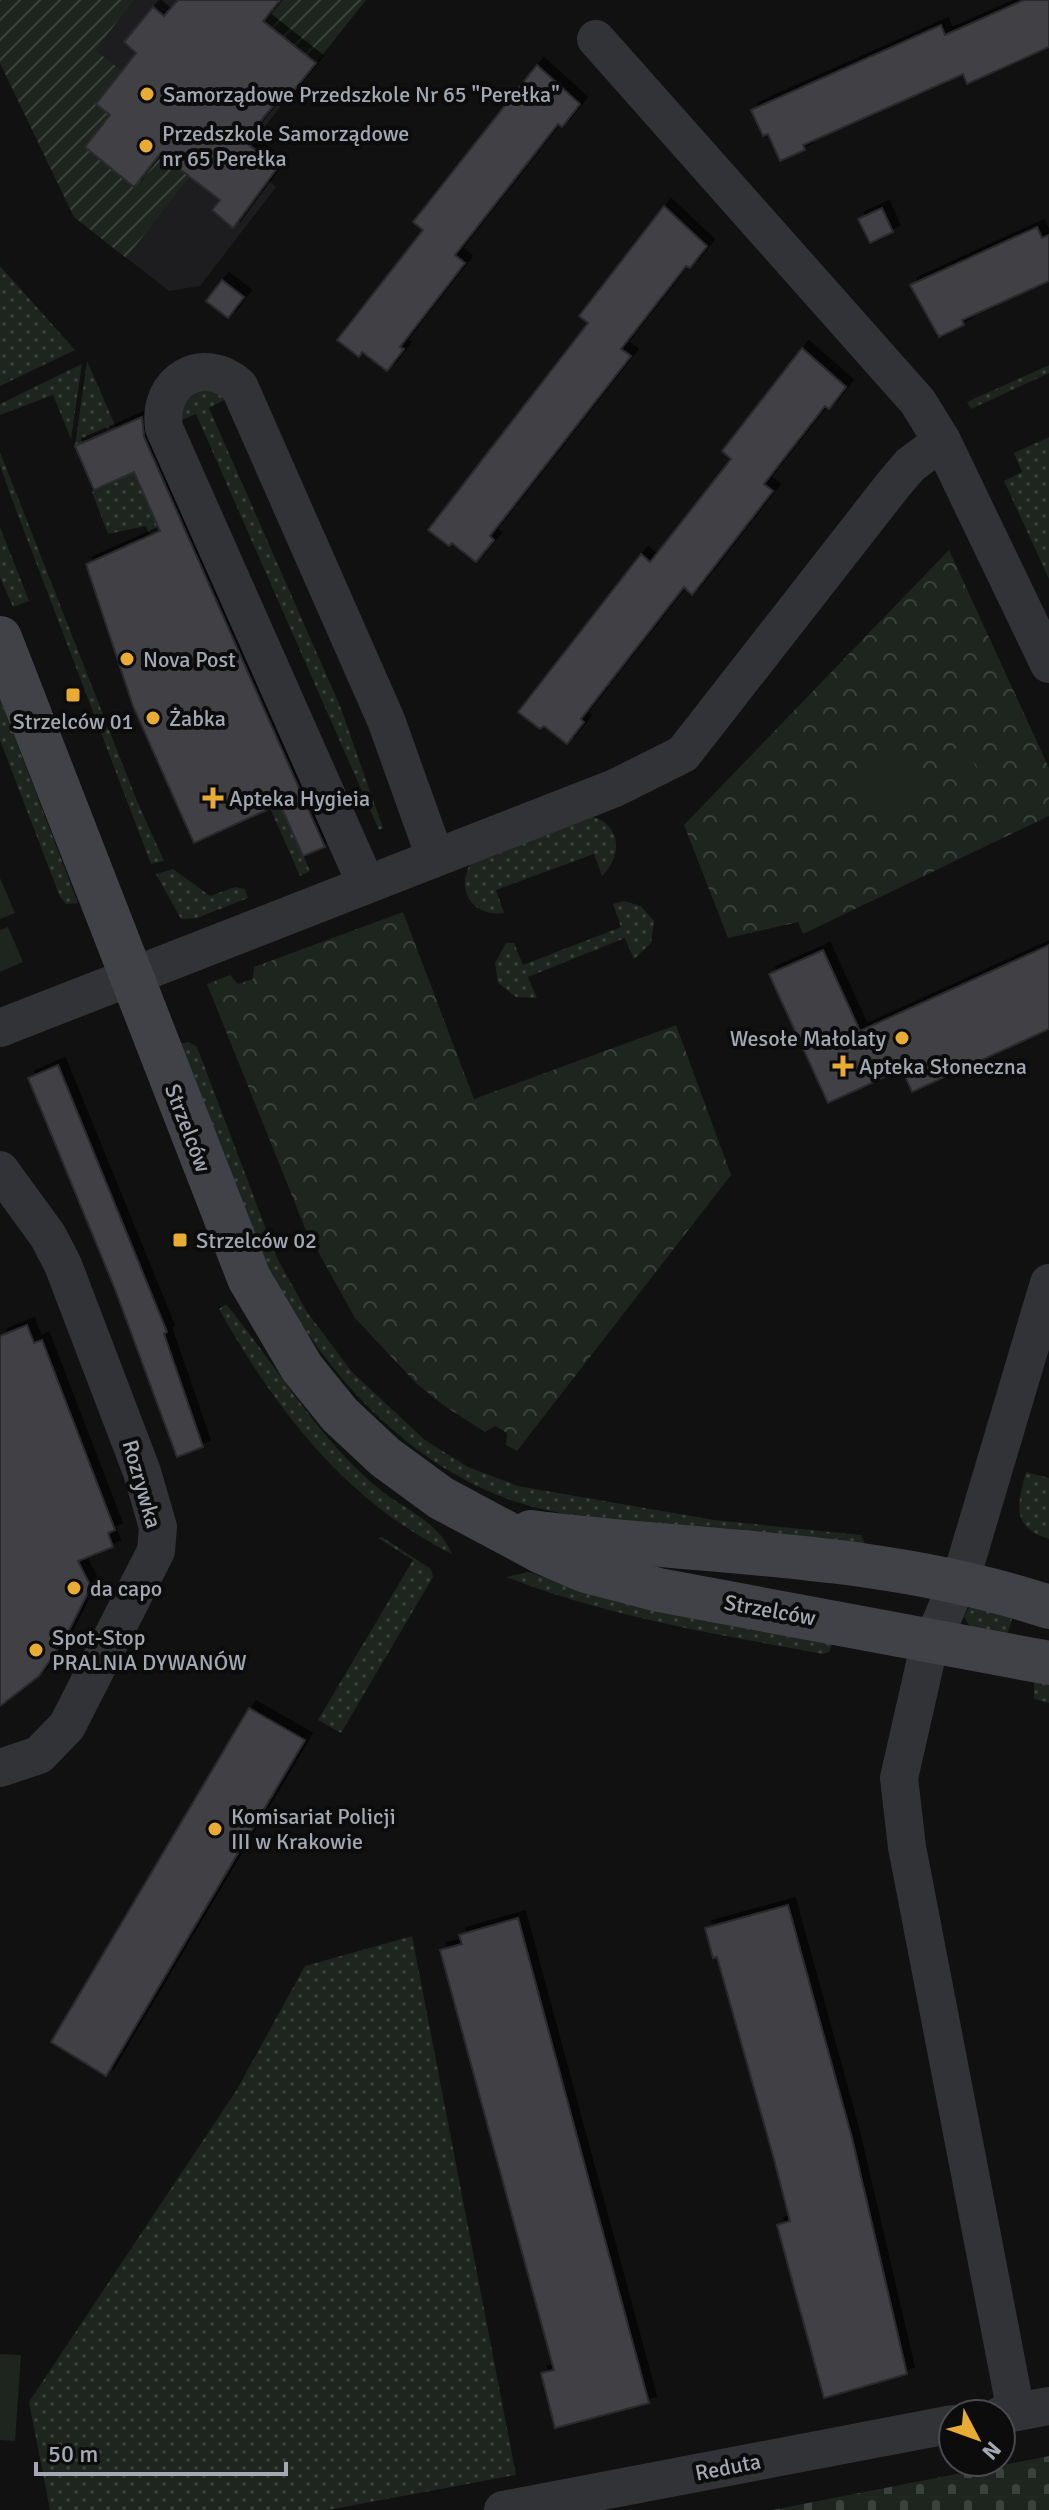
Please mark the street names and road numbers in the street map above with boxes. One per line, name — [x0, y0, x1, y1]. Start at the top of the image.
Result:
street label: Strzelców — [159, 1080, 217, 1176]
street label: Rozrywka — [116, 1437, 168, 1531]
street label: Strzelców — [722, 1589, 818, 1631]
street label: Reduta — [693, 2447, 763, 2487]

